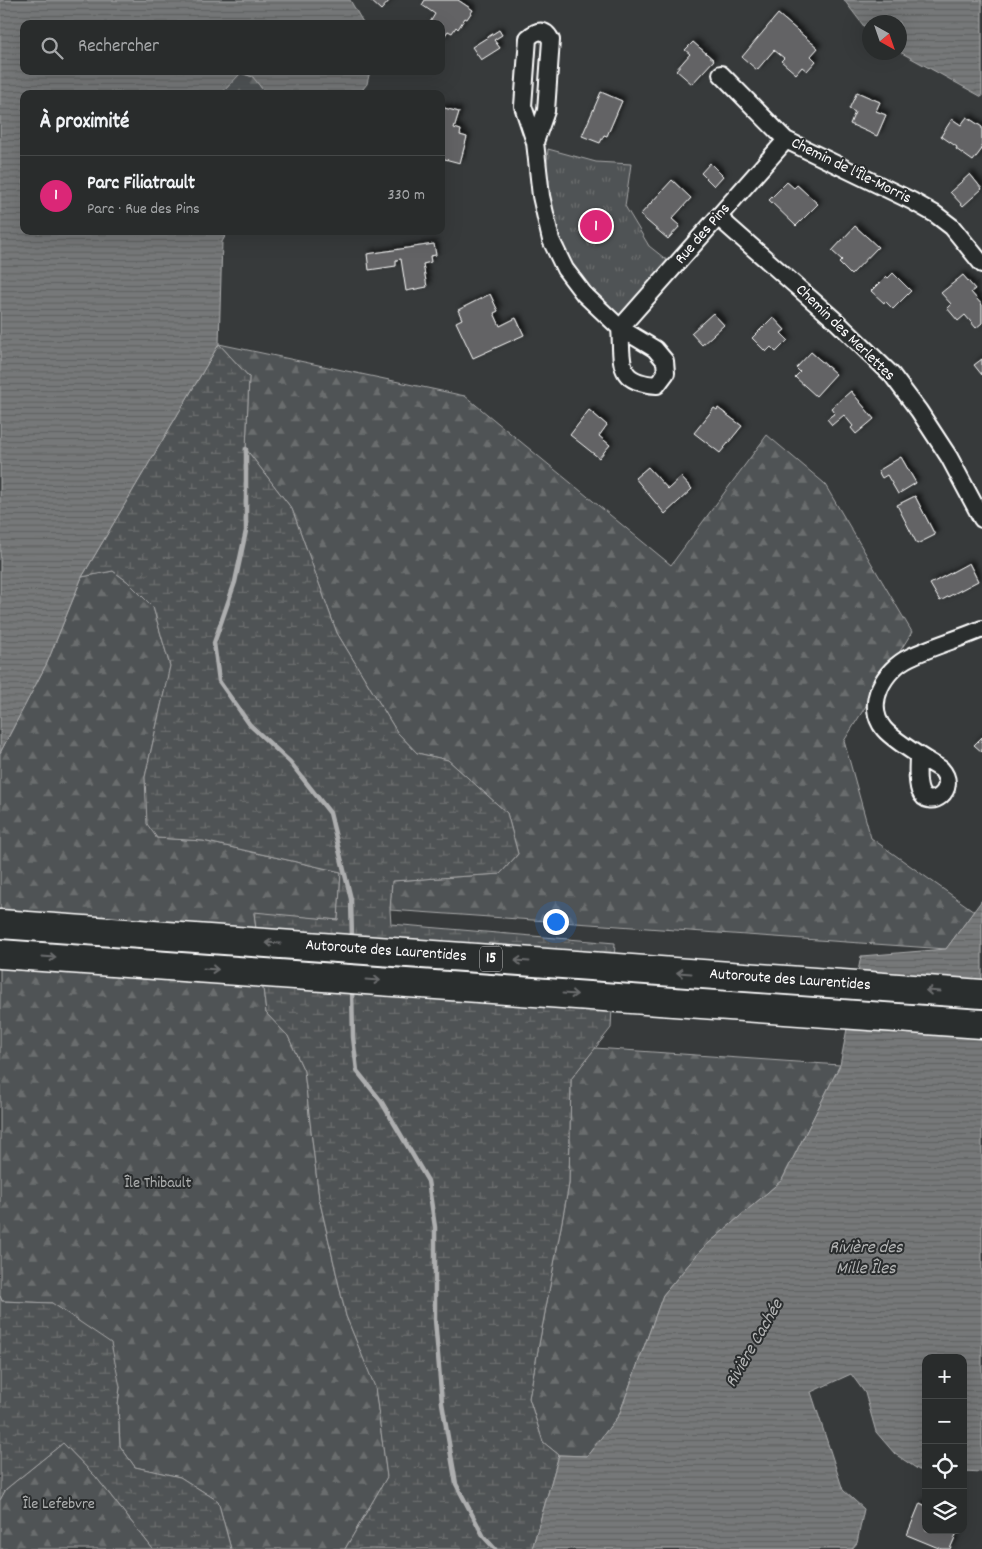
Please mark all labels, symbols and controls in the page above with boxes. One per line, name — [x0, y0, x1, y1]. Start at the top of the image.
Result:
north arrow — [862, 15, 907, 60]
search box — [20, 20, 445, 75]
icon: search — [38, 34, 66, 62]
text: Rechercher — [78, 34, 159, 61]
text: À proximité — [40, 108, 129, 138]
street label: Chemin de l'Île-Morris — [787, 132, 915, 210]
text: Parc Filiatrault — [87, 171, 195, 198]
text: 1 — [54, 184, 58, 207]
text: 330 m — [387, 184, 425, 207]
text: Parc · Rue des Pins — [87, 198, 200, 221]
street label: Rue des Pins — [670, 198, 736, 270]
pin: 1 — [580, 207, 612, 245]
street label: Chemin des Merlettes — [790, 279, 900, 387]
your location — [543, 909, 569, 935]
street label: Autoroute des Laurentides — [305, 934, 468, 968]
one-way arrow — [265, 939, 281, 948]
road number: 15 — [480, 946, 502, 972]
one-way arrow — [40, 952, 56, 962]
one-way arrow — [514, 957, 530, 966]
street label: Autoroute des Laurentides — [709, 963, 872, 997]
one-way arrow — [202, 964, 218, 973]
one-way arrow — [676, 968, 692, 977]
one-way arrow — [365, 976, 381, 985]
one-way arrow — [926, 986, 942, 995]
one-way arrow — [562, 990, 578, 999]
park label: Île Thibault — [124, 1172, 191, 1195]
water label: Rivière des Mille Îles — [829, 1236, 903, 1282]
water label: Rivière Cachée — [720, 1294, 791, 1393]
map controls — [922, 1354, 967, 1534]
button: + — [922, 1354, 967, 1399]
button: − — [922, 1399, 967, 1444]
button: locate — [922, 1444, 967, 1489]
button: layers — [922, 1489, 967, 1534]
park label: Île Lefebvre — [22, 1493, 95, 1516]

